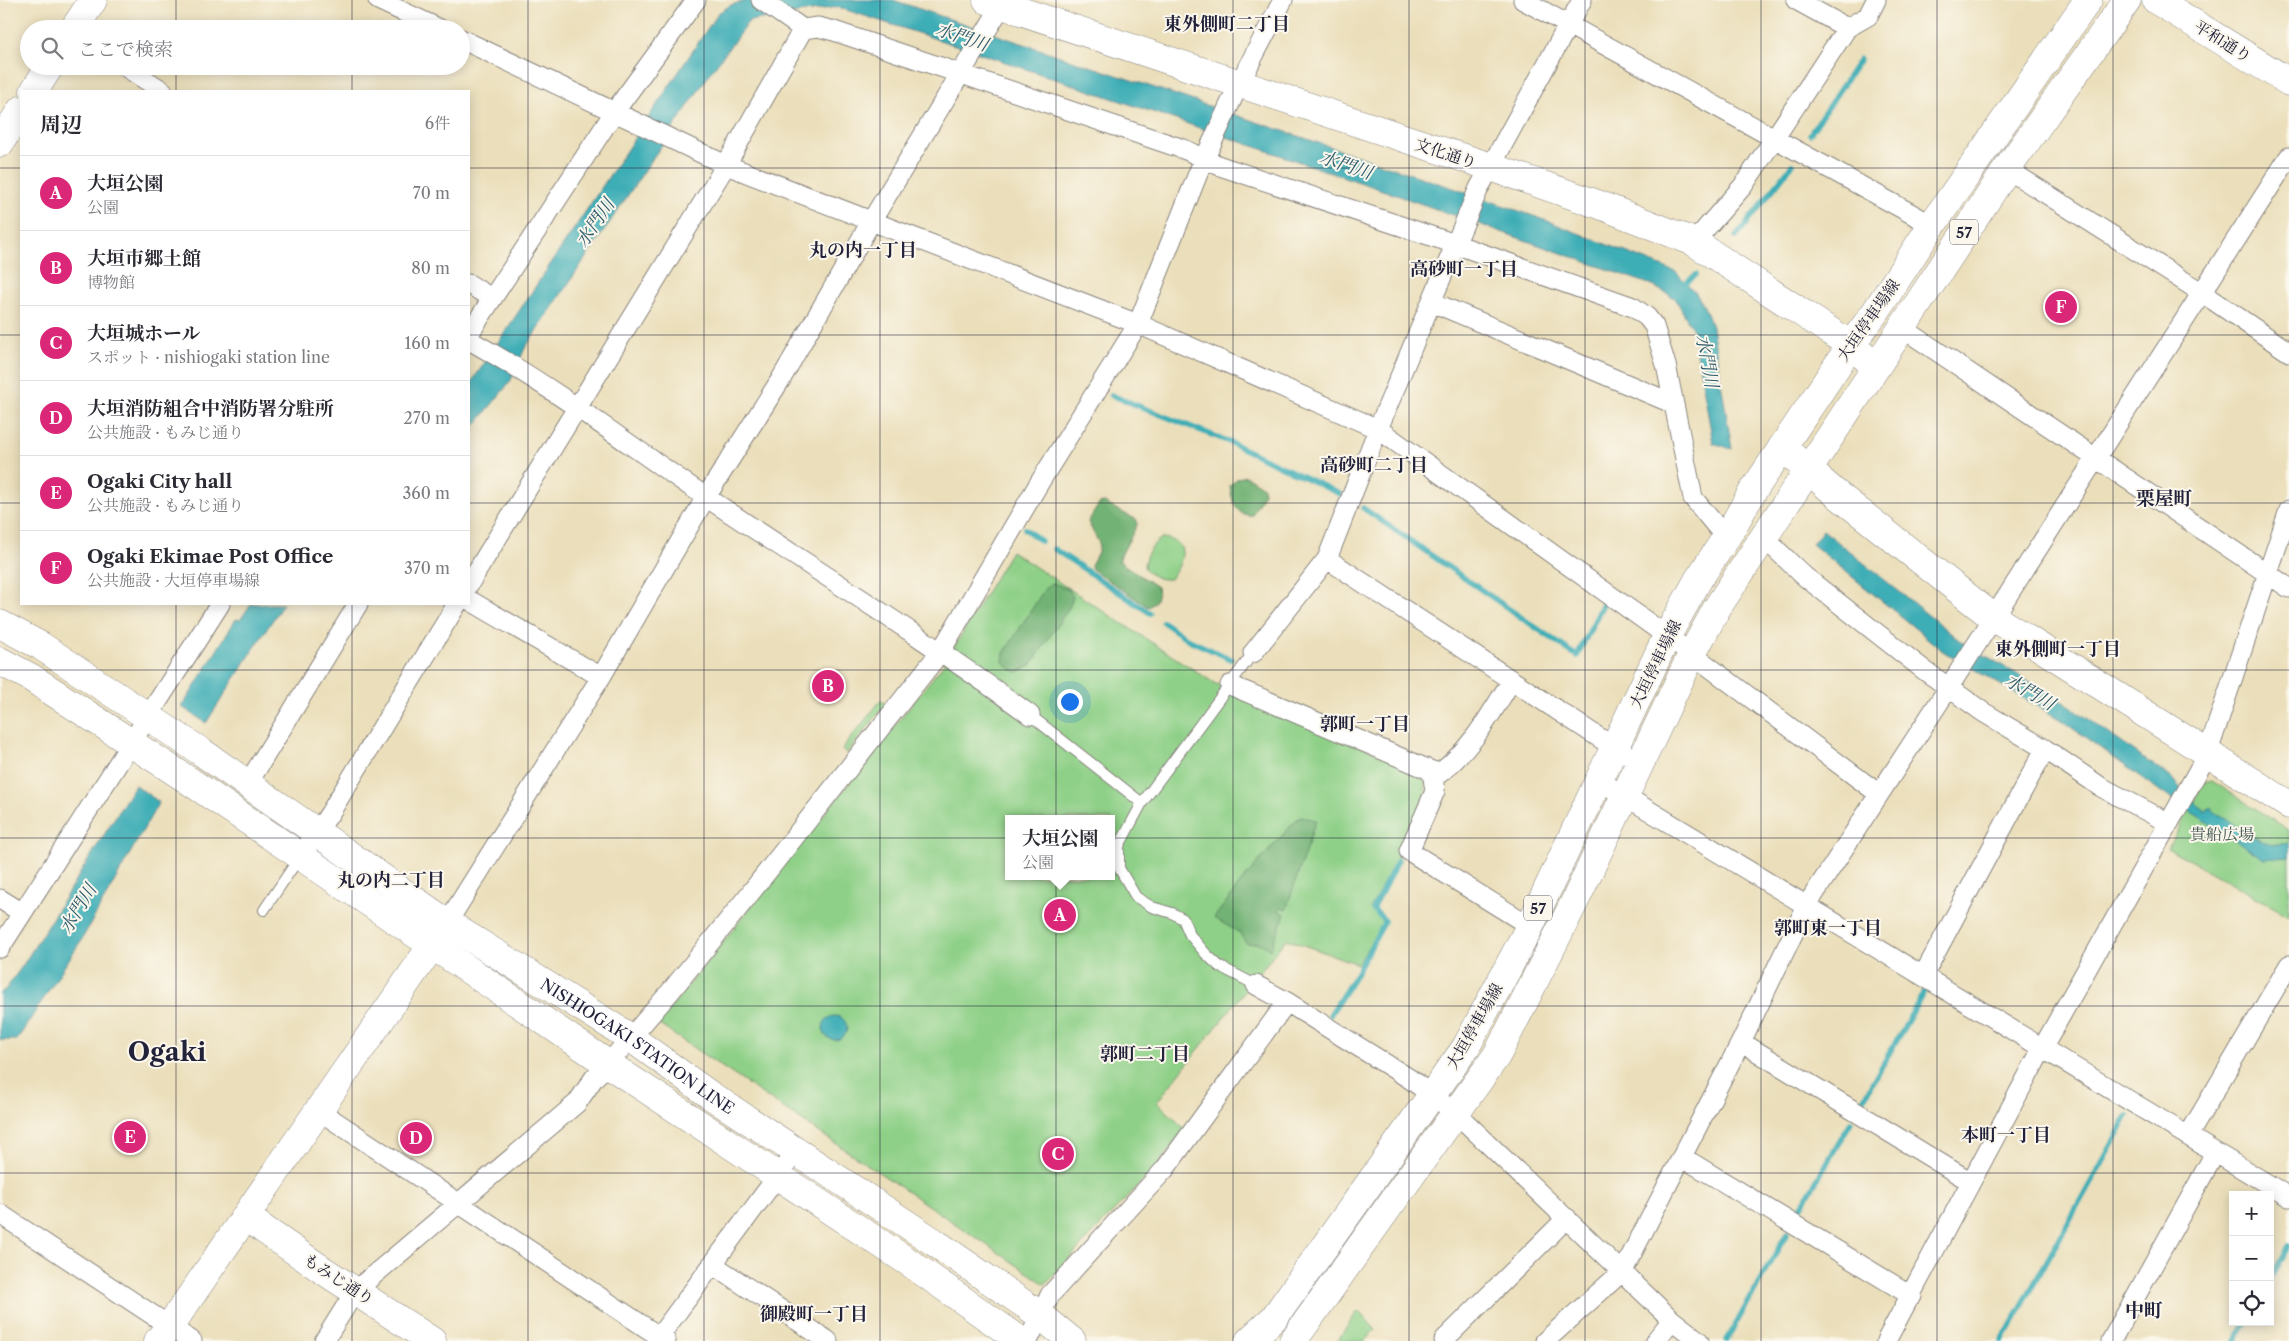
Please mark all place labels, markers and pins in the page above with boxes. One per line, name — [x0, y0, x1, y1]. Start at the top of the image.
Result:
pin: F — [2045, 288, 2077, 326]
pin: B — [812, 667, 844, 705]
pin: A — [1044, 896, 1076, 934]
pin: E — [114, 1118, 146, 1156]
pin: D — [400, 1119, 432, 1157]
pin: C — [1042, 1135, 1074, 1173]

